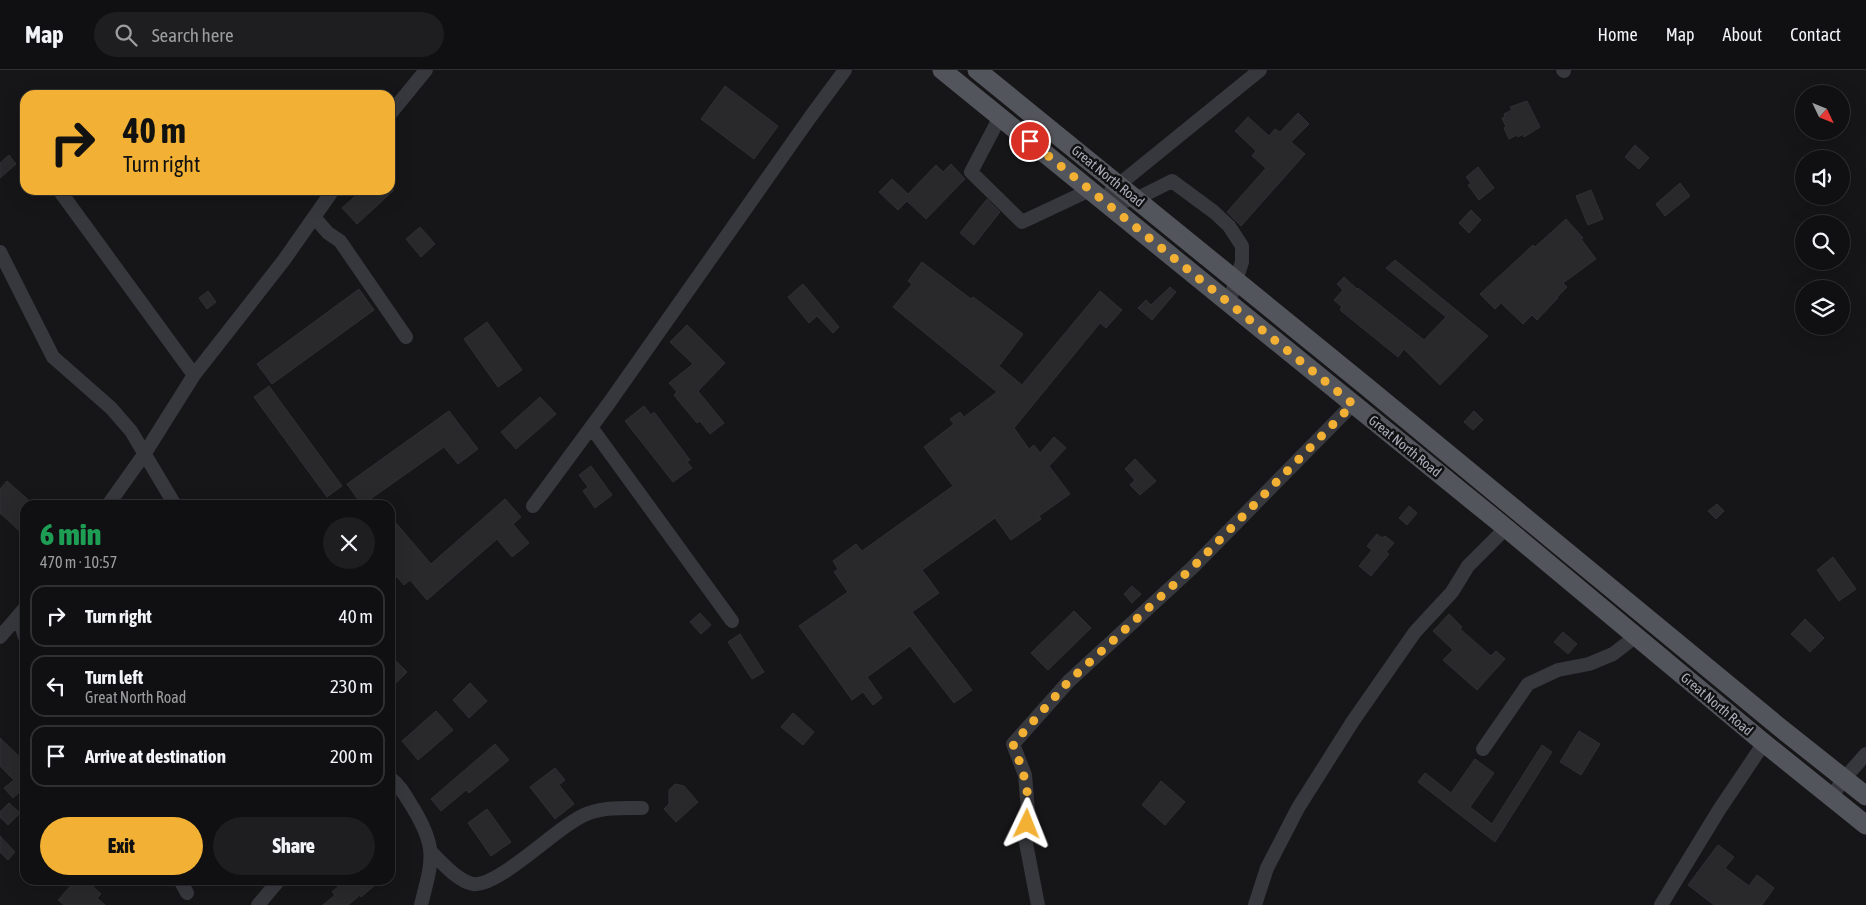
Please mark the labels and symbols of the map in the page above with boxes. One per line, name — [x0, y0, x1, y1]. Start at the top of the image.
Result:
north arrow — [1795, 85, 1850, 140]
pin — [1009, 120, 1051, 162]
street label: Great North Road — [1069, 142, 1147, 210]
street label: Great North Road — [1366, 412, 1444, 480]
street label: Great North Road — [1678, 669, 1756, 739]
position arrow — [1000, 797, 1052, 849]

